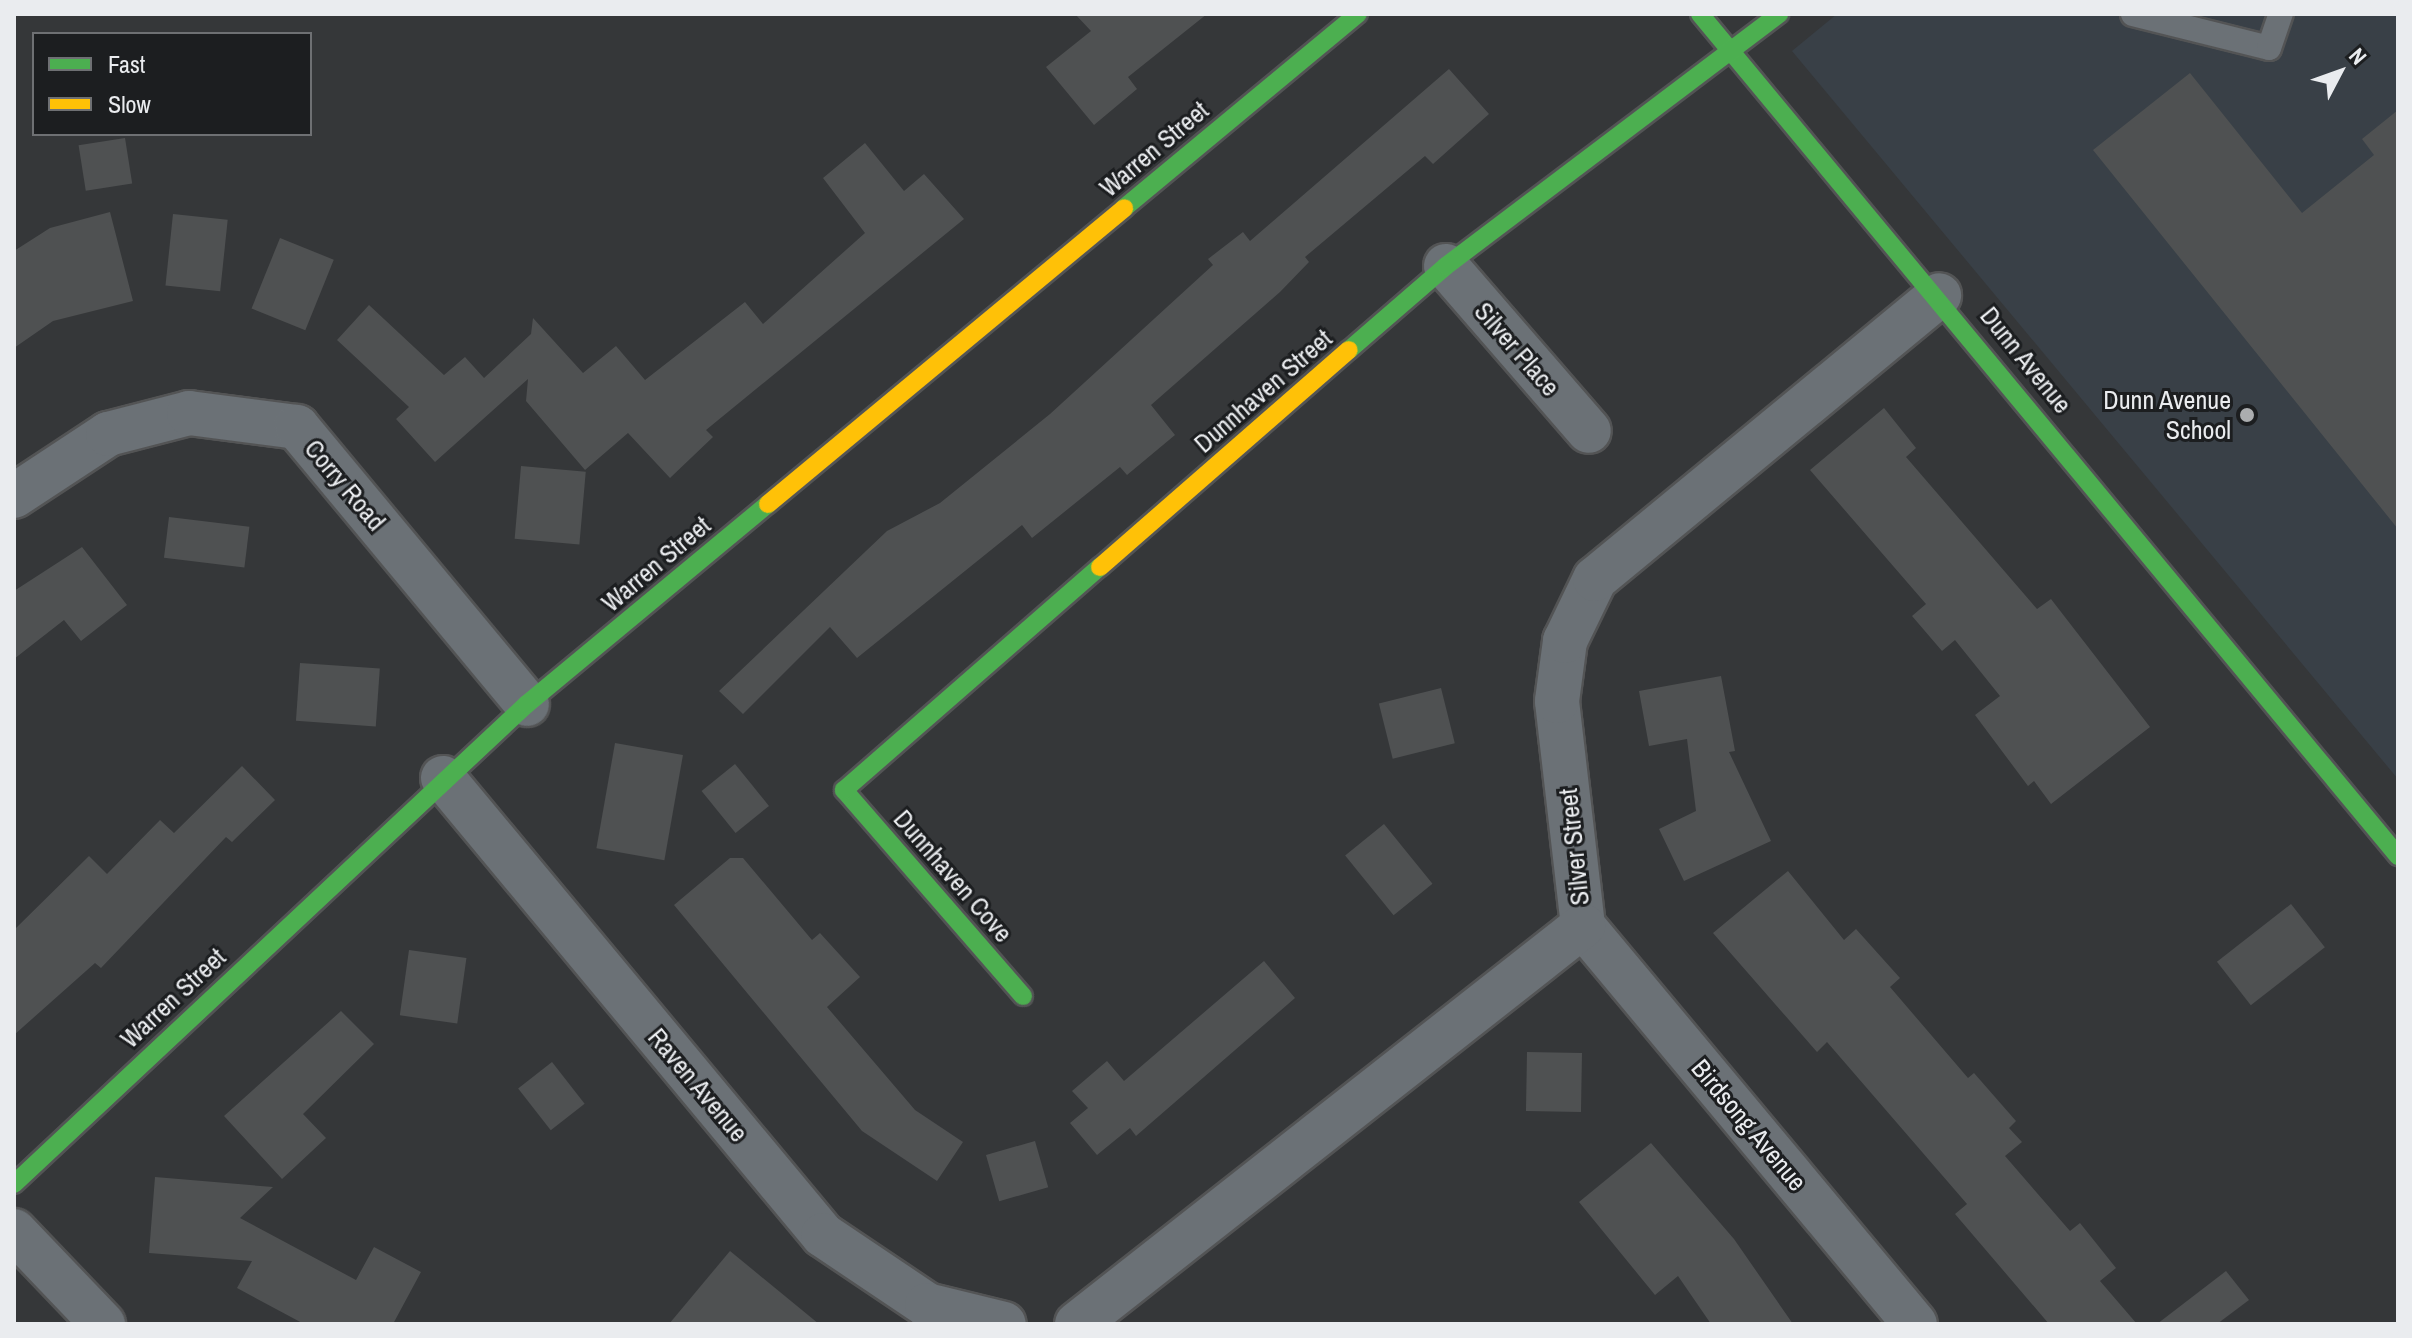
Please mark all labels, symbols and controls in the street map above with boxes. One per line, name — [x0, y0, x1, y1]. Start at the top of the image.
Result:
legend — [32, 32, 312, 136]
north arrow — [2300, 32, 2380, 112]
text: N — [2343, 41, 2374, 71]
text: Fast — [108, 48, 145, 80]
text: Slow — [108, 88, 151, 120]
street label: Warren Street — [1093, 95, 1215, 203]
street label: Silver Place — [1468, 296, 1566, 402]
street label: Dunn Avenue — [1973, 300, 2079, 420]
street label: Dunnhaven Street — [1188, 323, 1338, 459]
place label: Dunn Avenue School — [2102, 384, 2231, 446]
marker: Dunn Avenue School — [2238, 406, 2256, 424]
street label: Corry Road — [298, 433, 392, 537]
street label: Warren Street — [595, 510, 717, 618]
street label: Silver Street — [1552, 787, 1596, 907]
street label: Dunnhaven Cove — [887, 804, 1019, 948]
street label: Warren Street — [114, 942, 232, 1054]
street label: Raven Avenue — [641, 1022, 755, 1148]
street label: Birdsong Avenue — [1685, 1052, 1813, 1198]

